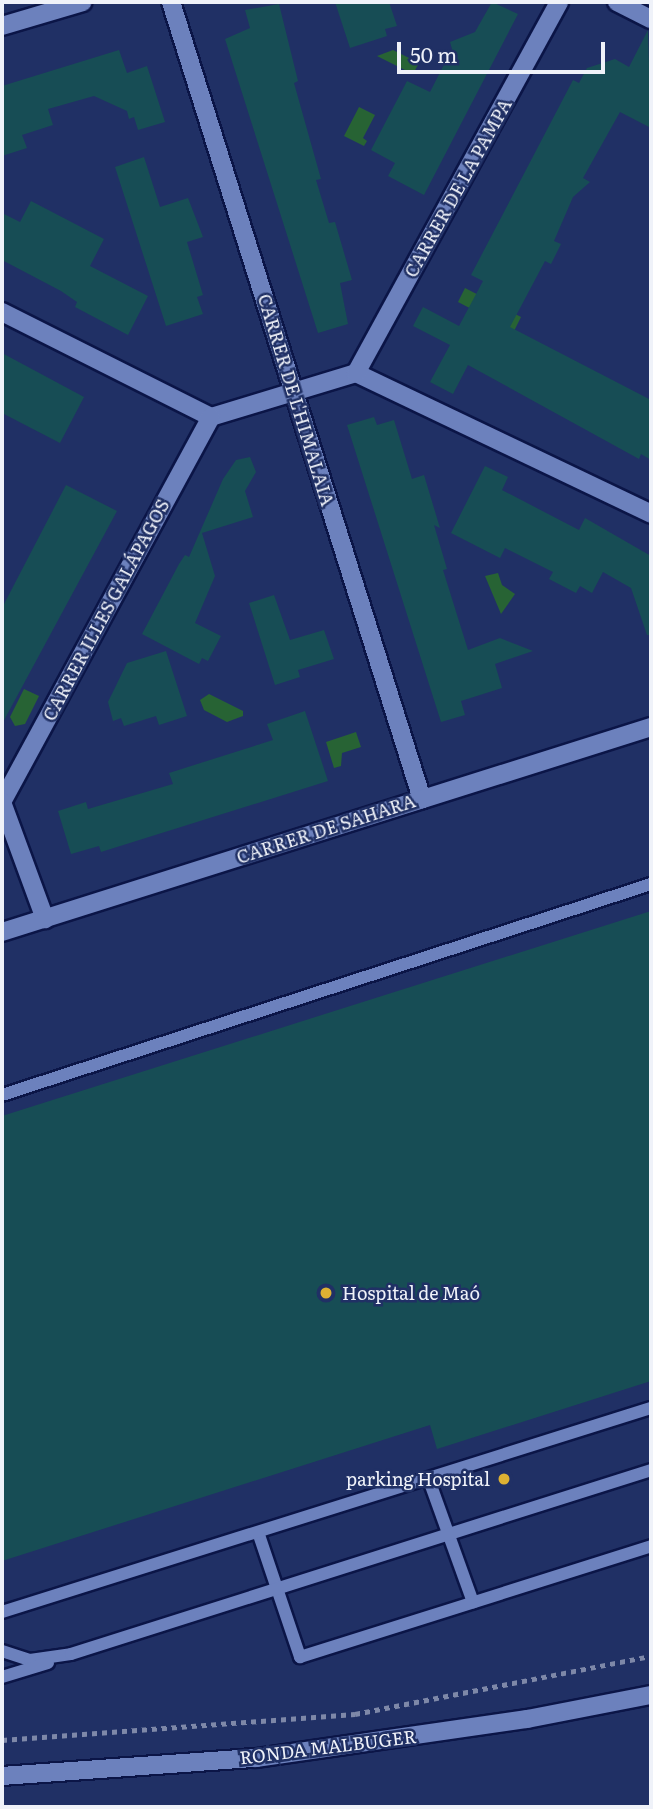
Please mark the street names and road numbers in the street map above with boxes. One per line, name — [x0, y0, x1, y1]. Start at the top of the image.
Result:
street label: CARRER DE LA PAMPA — [400, 95, 516, 281]
street label: CARRER DE L'HIMALAIA — [253, 291, 339, 509]
street label: CARRER ILLES GALÁPAGOS — [38, 496, 174, 724]
street label: CARRER DE SAHARA — [234, 790, 418, 868]
street label: RONDA MALBUGER — [238, 1725, 418, 1769]

